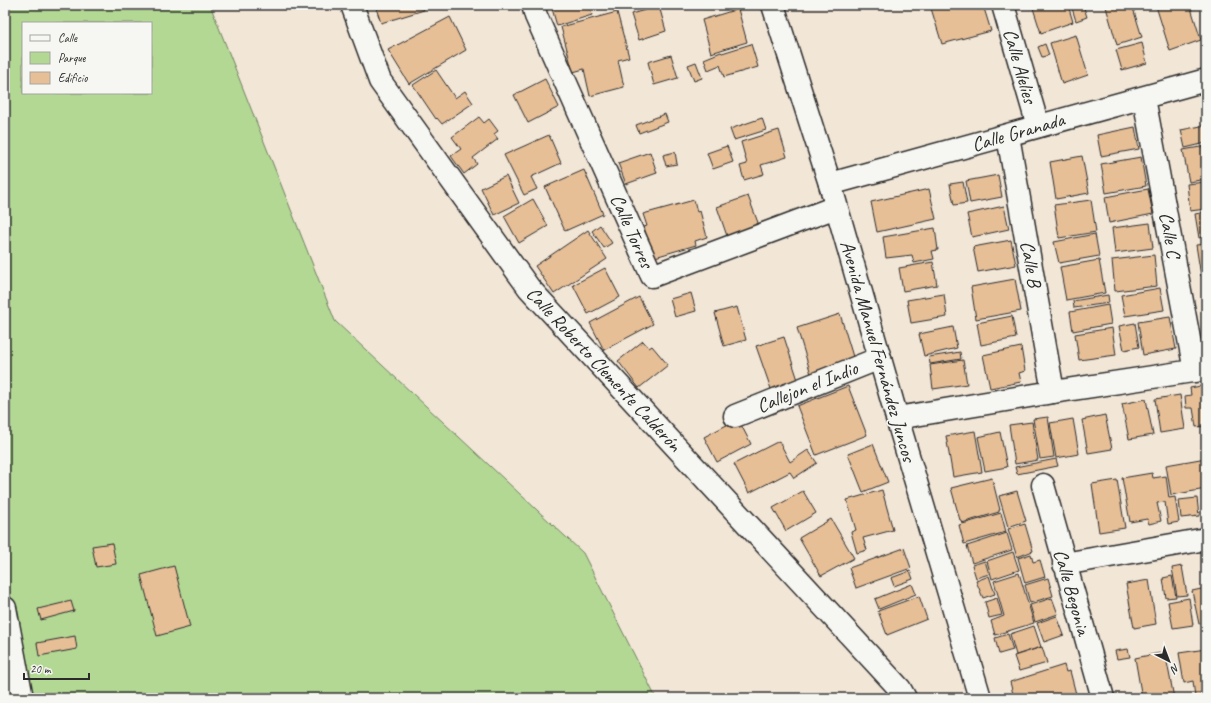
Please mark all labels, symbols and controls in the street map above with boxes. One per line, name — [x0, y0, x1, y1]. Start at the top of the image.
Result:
legend — [22, 22, 152, 94]
street label: Calle Alelies — [997, 26, 1043, 108]
text: Calle — [58, 30, 78, 46]
text: Parque — [58, 50, 87, 66]
text: Edificio — [58, 70, 88, 86]
street label: Calle Granada — [969, 106, 1069, 157]
street label: Calle Torres — [605, 190, 660, 274]
street label: Calle C — [1154, 210, 1187, 262]
street label: Avenida Manuel Fernández Juncos — [834, 237, 922, 467]
street label: Calle B — [1015, 239, 1048, 291]
street label: Calle Roberto Clemente Calderón — [521, 281, 688, 458]
street label: Callejon el Indio — [753, 355, 862, 419]
street label: Calle Begonia — [1048, 546, 1097, 640]
north arrow — [1149, 641, 1189, 681]
scale bar — [24, 655, 89, 681]
text: 20 m — [30, 661, 52, 677]
text: N — [1167, 661, 1183, 677]

